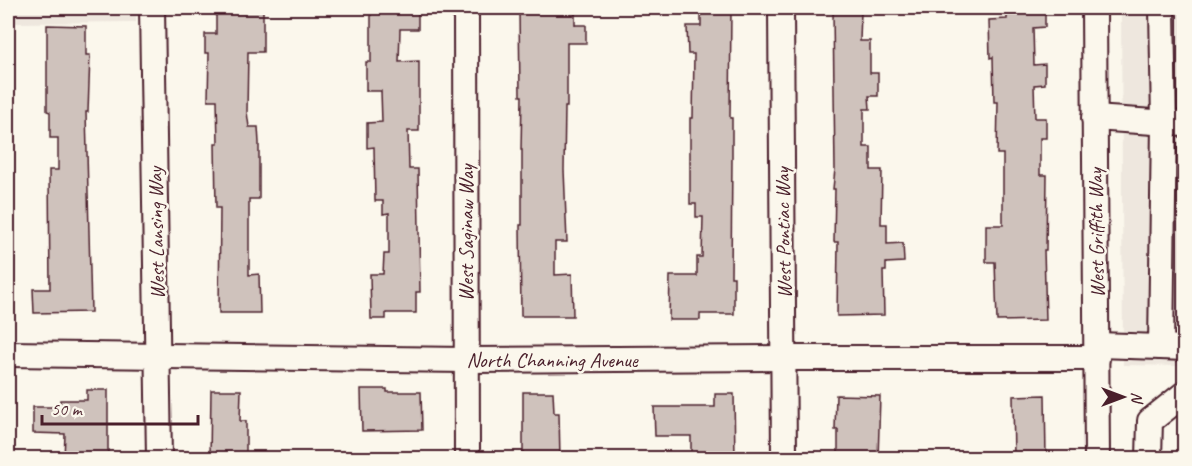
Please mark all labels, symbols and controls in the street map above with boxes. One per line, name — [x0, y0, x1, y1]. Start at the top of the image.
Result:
street label: West Saginaw Way — [453, 163, 479, 301]
street label: West Lansing Way — [142, 165, 170, 299]
street label: West Pontiac Way — [769, 165, 797, 299]
street label: West Griffith Way — [1082, 166, 1110, 298]
street label: North Channing Avenue — [466, 347, 639, 373]
north arrow — [1093, 367, 1153, 427]
scale bar — [42, 388, 198, 426]
text: N — [1127, 392, 1147, 405]
text: 50 m — [51, 398, 84, 420]

